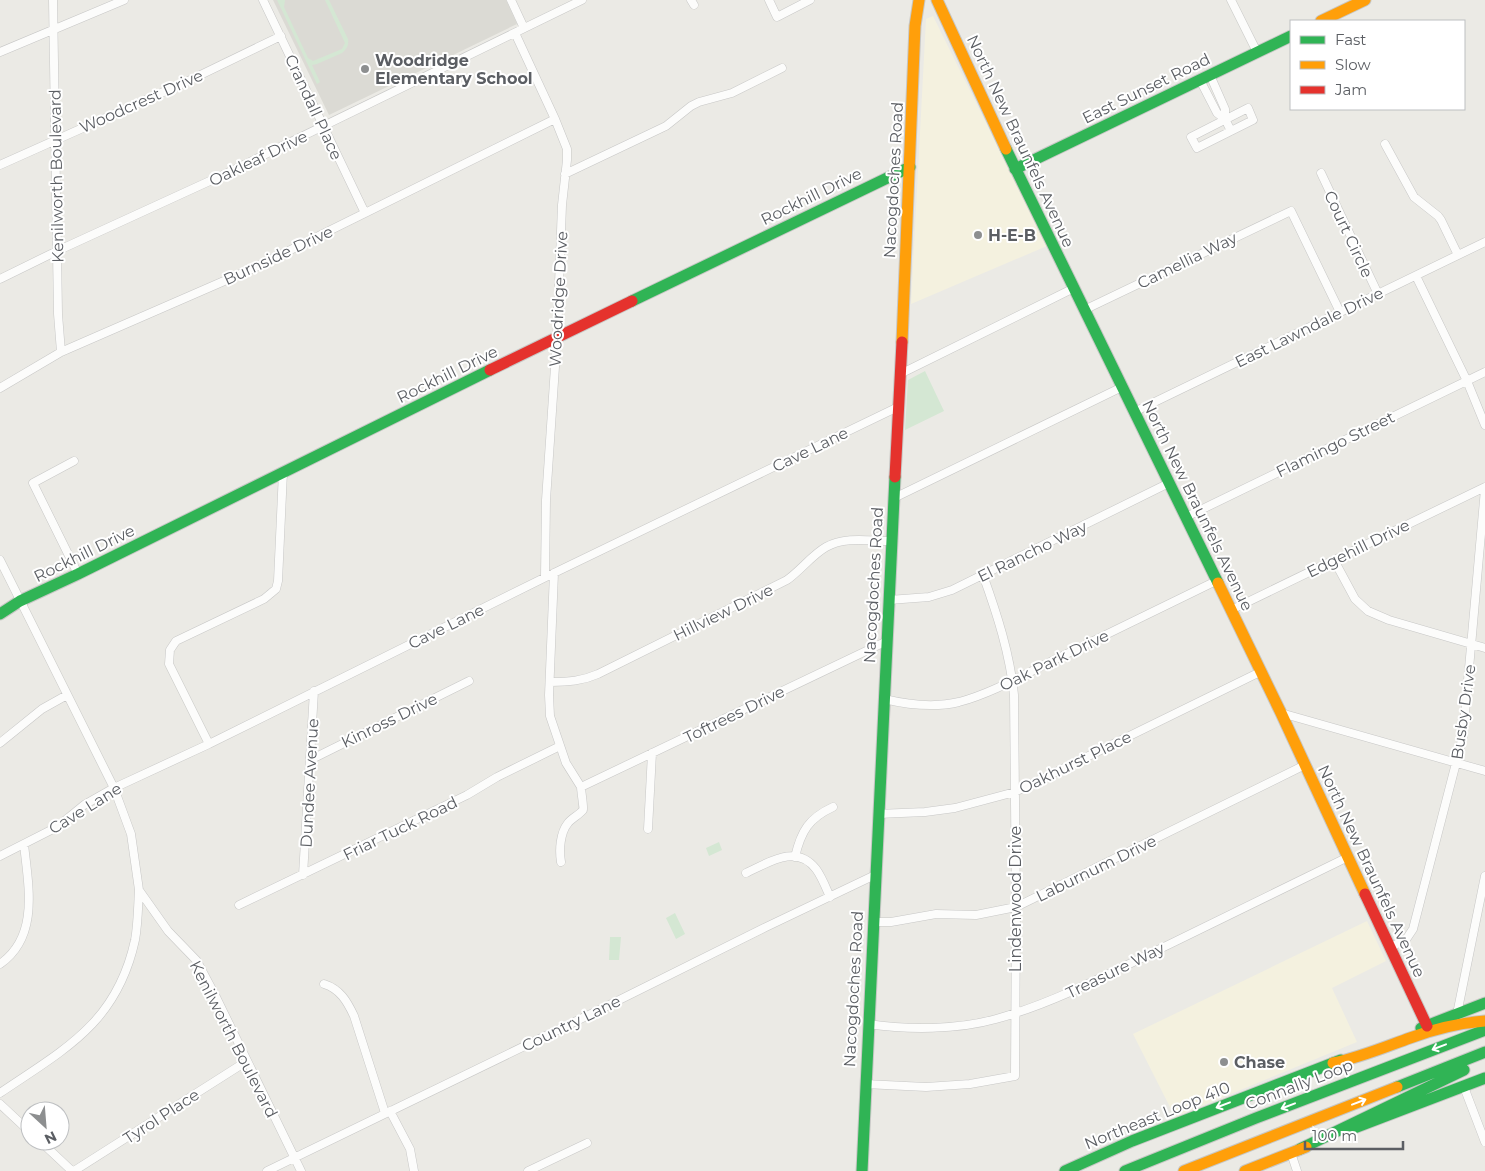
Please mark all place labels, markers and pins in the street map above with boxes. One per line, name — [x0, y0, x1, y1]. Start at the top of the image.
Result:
place label: Woodridge Elementary School — [375, 51, 533, 88]
marker: Woodridge Elementary School — [359, 63, 371, 75]
place label: H-E-B — [988, 226, 1036, 245]
marker: H-E-B — [972, 229, 984, 241]
place label: Chase — [1234, 1053, 1285, 1072]
marker: Chase — [1218, 1056, 1230, 1068]

